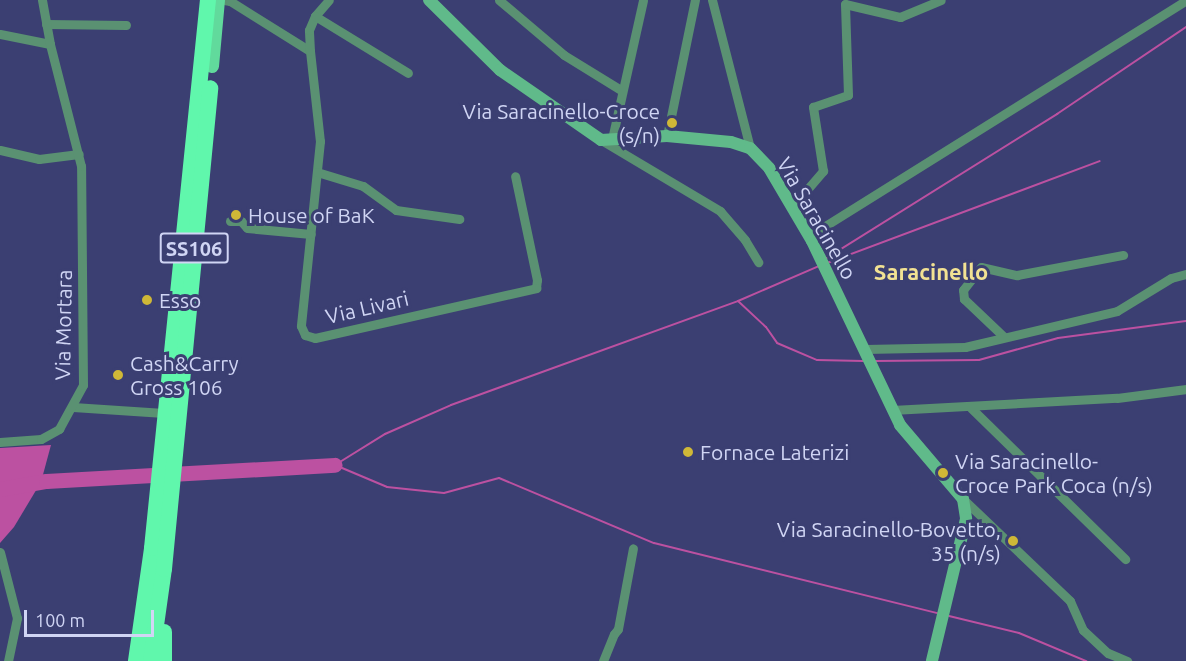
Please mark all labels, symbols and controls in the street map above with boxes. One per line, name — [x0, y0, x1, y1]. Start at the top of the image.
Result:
place label: Via Saracinello-Croce (s/n) — [462, 98, 660, 148]
marker: Via Saracinello-Croce (s/n) — [665, 116, 679, 130]
street label: Via Saracinello — [772, 152, 862, 284]
place label: House of BaK — [248, 202, 374, 228]
marker: House of BaK — [229, 208, 243, 222]
road number: SS106 — [160, 231, 228, 265]
district label: Saracinello — [874, 259, 988, 285]
street label: Via Mortara — [49, 269, 77, 381]
street label: Via Livari — [323, 285, 411, 329]
place label: Esso — [159, 287, 201, 313]
marker: Esso — [140, 293, 154, 307]
place label: Cash&Carry Gross 106 — [130, 350, 239, 400]
marker: Cash&Carry Gross 106 — [111, 368, 125, 382]
place label: Fornace Laterizi — [700, 439, 849, 465]
marker: Fornace Laterizi — [681, 445, 695, 459]
place label: Via Saracinello- Croce Park Coca (n/s) — [955, 448, 1153, 498]
marker: Via Saracinello- Croce Park Coca (n/s) — [936, 466, 950, 480]
place label: Via Saracinello-Bovetto, 35 (n/s) — [777, 516, 1001, 566]
marker: Via Saracinello-Bovetto, 35 (n/s) — [1006, 534, 1020, 548]
scale bar — [27, 598, 158, 636]
text: 100 m — [35, 610, 85, 630]

